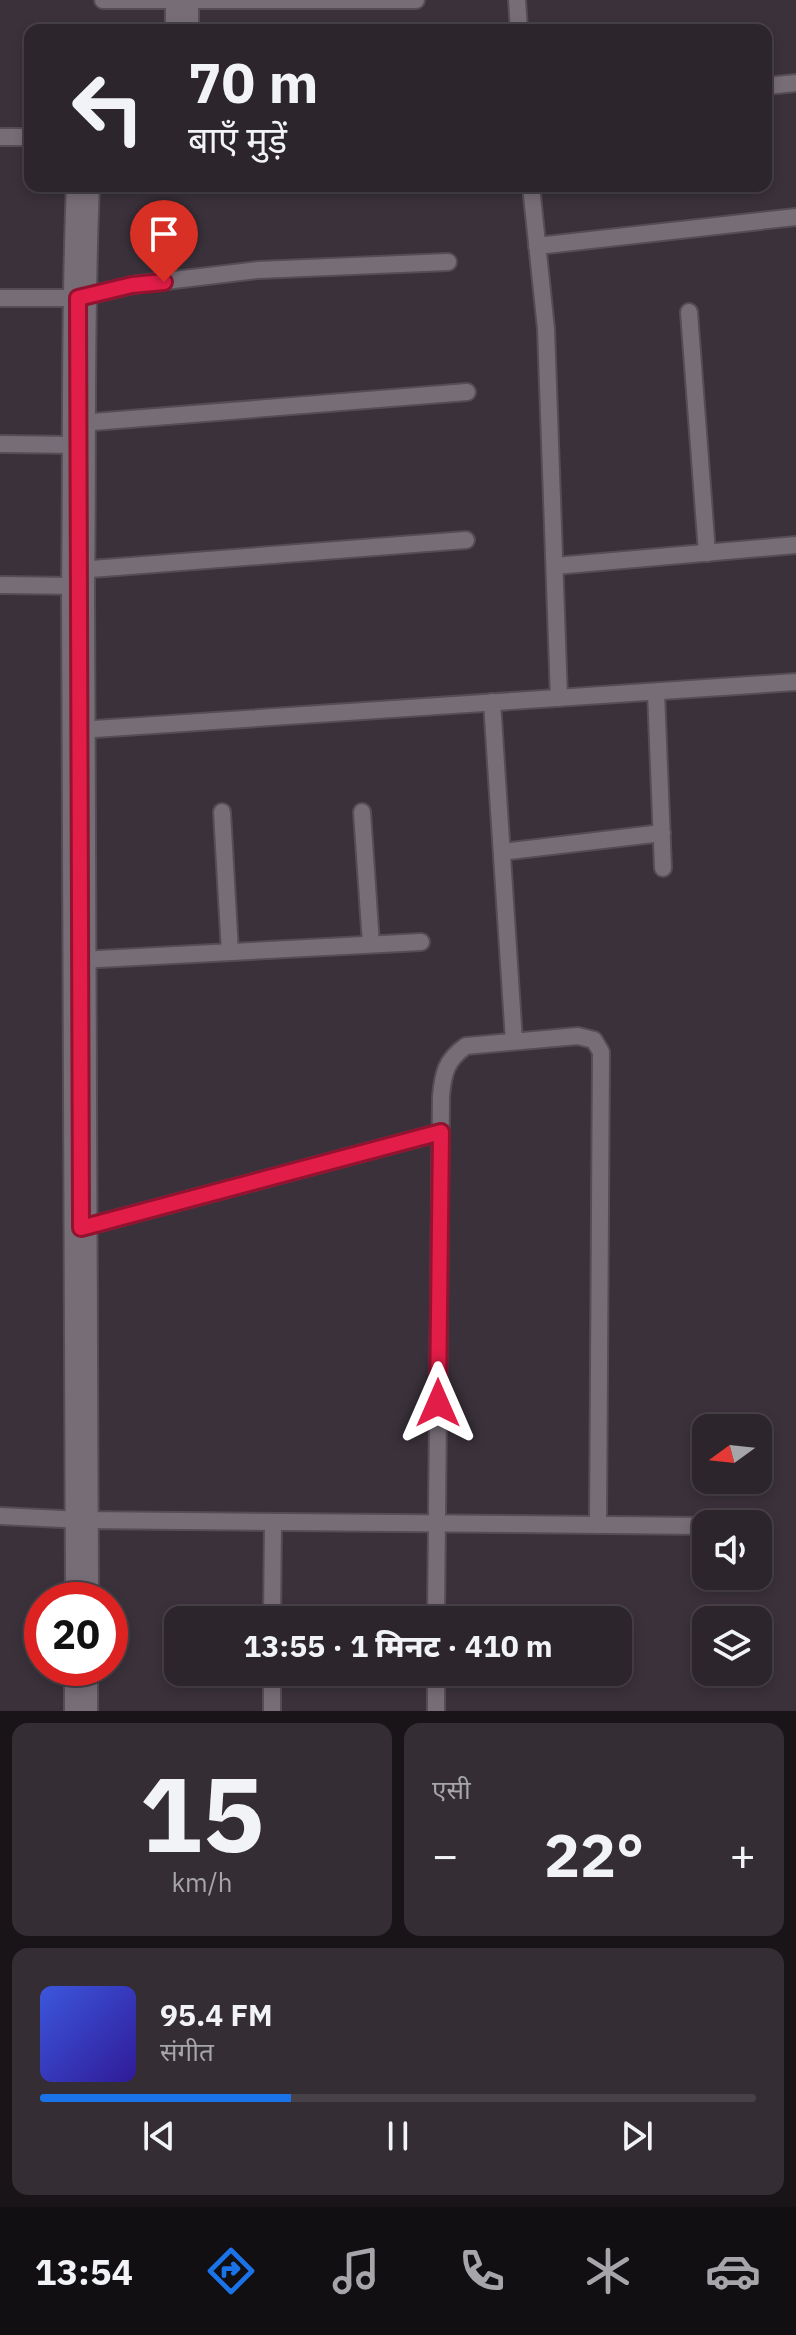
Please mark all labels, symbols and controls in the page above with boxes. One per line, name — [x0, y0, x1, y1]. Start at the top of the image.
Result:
text: 70 m — [188, 46, 318, 118]
icon: left — [56, 56, 160, 160]
text: बाएँ मुड़ें — [188, 116, 287, 163]
pin — [130, 200, 198, 282]
icon: arrive — [142, 212, 186, 256]
position arrow — [396, 1361, 480, 1445]
north arrow — [692, 1414, 772, 1494]
map controls — [692, 1414, 772, 1686]
button: sound — [692, 1510, 772, 1590]
speed limit sign: 20 — [24, 1582, 128, 1686]
button: layers — [692, 1606, 772, 1686]
text: 13:55 · 1 मिनट · 410 m — [243, 1626, 553, 1665]
text: 15 — [140, 1745, 264, 1881]
text: एसी — [432, 1772, 471, 1806]
text: 22° — [544, 1815, 644, 1894]
text: − — [432, 1826, 458, 1883]
text: + — [730, 1826, 756, 1883]
text: km/h — [171, 1865, 233, 1899]
text: 95.4 FM — [160, 1995, 273, 2034]
text: संगीत — [160, 2034, 214, 2068]
icon: previous — [137, 2114, 181, 2158]
icon: pause — [376, 2114, 420, 2158]
icon: next — [615, 2114, 659, 2158]
icon: directions — [203, 2243, 259, 2299]
icon: music — [328, 2243, 384, 2299]
icon: phone — [454, 2243, 510, 2299]
icon: climate — [580, 2243, 636, 2299]
icon: car — [705, 2243, 761, 2299]
text: 13:54 — [35, 2248, 133, 2295]

